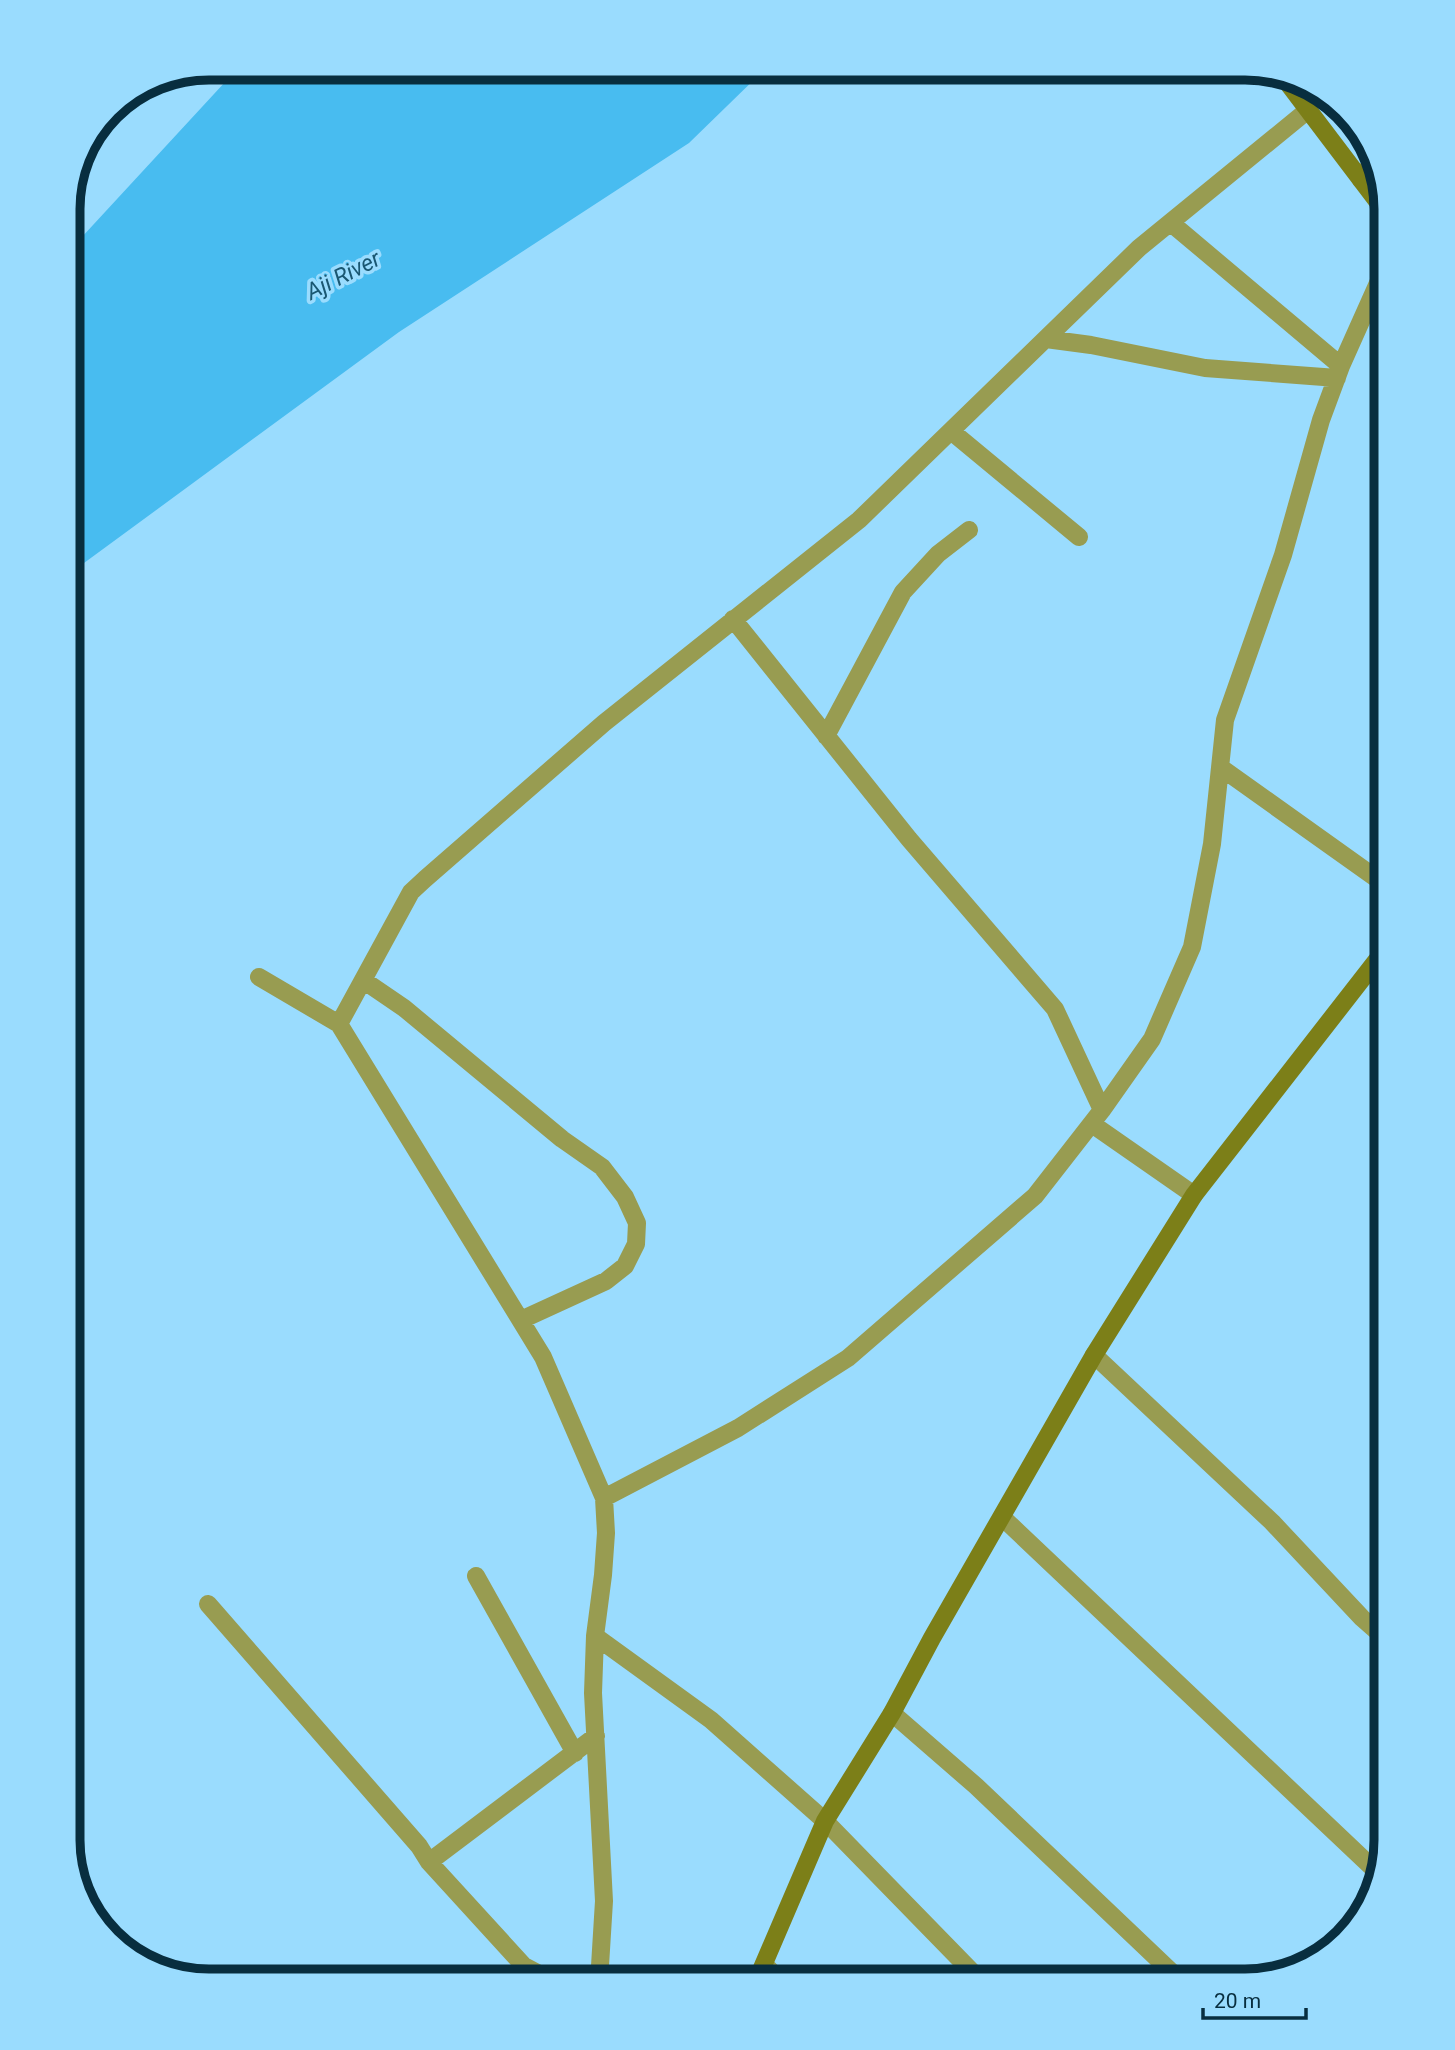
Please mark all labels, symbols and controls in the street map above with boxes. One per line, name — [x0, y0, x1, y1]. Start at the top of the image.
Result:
water label: Aji River — [300, 245, 386, 306]
scale bar — [1203, 1976, 1306, 2020]
text: 20 m — [1214, 1989, 1261, 2013]

